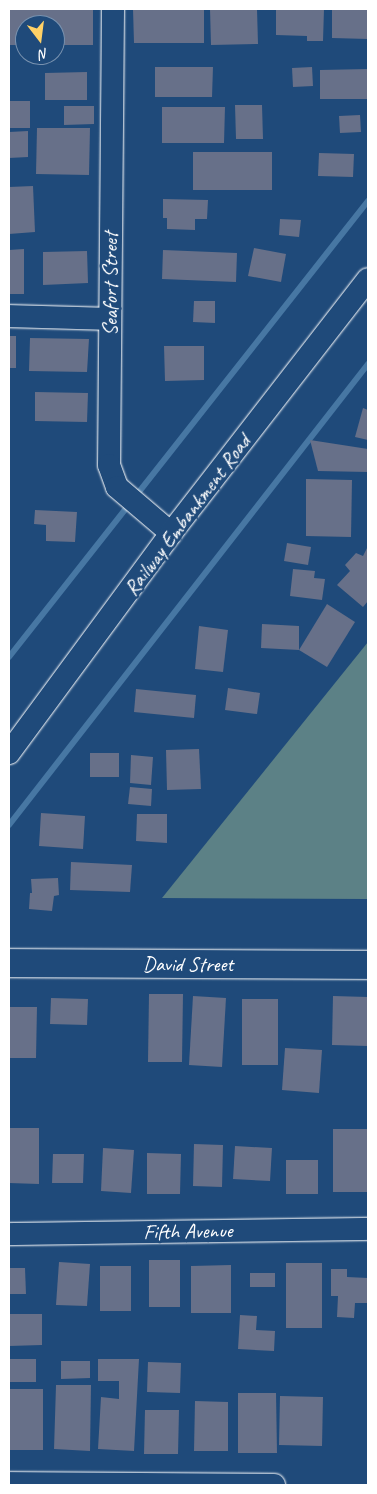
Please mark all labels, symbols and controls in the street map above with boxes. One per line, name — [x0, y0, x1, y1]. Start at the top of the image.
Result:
north arrow — [15, 15, 65, 65]
text: N — [37, 45, 50, 63]
street label: Seafort Street — [97, 232, 123, 336]
street label: Railway Embankment Road — [119, 430, 255, 600]
street label: David Street — [143, 951, 233, 977]
street label: Fifth Avenue — [143, 1218, 233, 1244]

